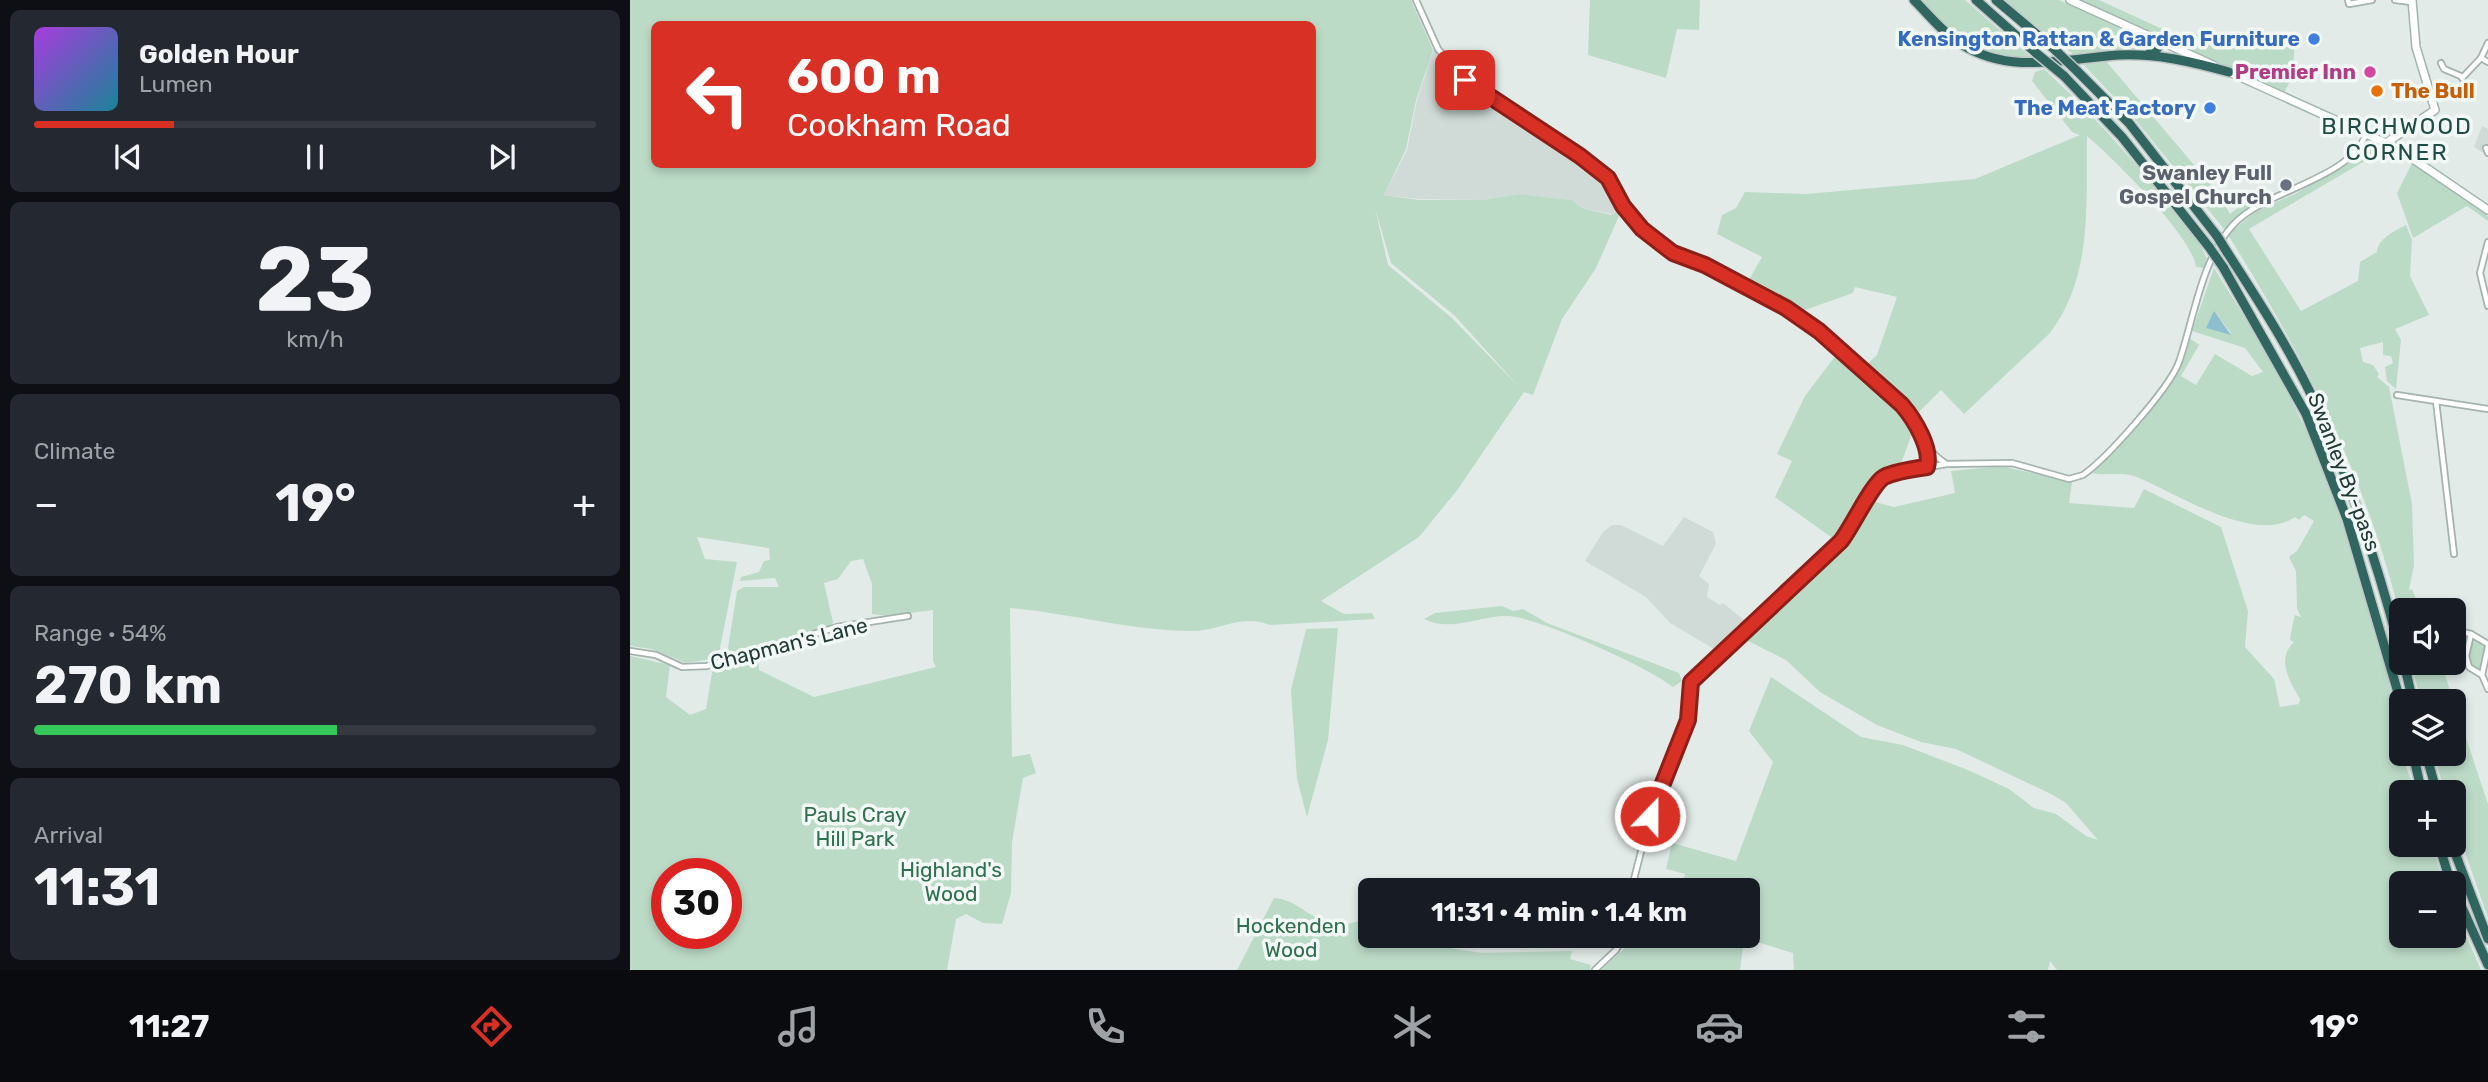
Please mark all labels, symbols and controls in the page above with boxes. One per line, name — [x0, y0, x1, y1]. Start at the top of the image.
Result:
place label: Kensington Rattan & Garden Furniture — [1898, 26, 2300, 51]
marker: Kensington Rattan & Garden Furniture — [2306, 31, 2322, 47]
text: Golden Hour — [139, 39, 299, 70]
text: 600 m — [787, 47, 941, 105]
icon: left — [672, 49, 763, 140]
pin — [1435, 50, 1495, 110]
place label: Premier Inn — [2235, 59, 2356, 84]
icon: arrive — [1446, 61, 1484, 99]
marker: Premier Inn — [2362, 64, 2378, 80]
text: Lumen — [139, 70, 213, 98]
place label: The Bull — [2391, 78, 2475, 103]
marker: The Bull — [2369, 83, 2385, 99]
place label: The Meat Factory — [2014, 95, 2196, 120]
marker: The Meat Factory — [2202, 100, 2218, 116]
text: Cookham Road — [787, 106, 1011, 144]
district label: BIRCHWOOD CORNER — [2321, 112, 2473, 166]
icon: previous — [109, 138, 147, 176]
icon: pause — [296, 138, 334, 176]
icon: next — [483, 138, 521, 176]
place label: Swanley Full Gospel Church — [2119, 160, 2272, 209]
marker: Swanley Full Gospel Church — [2278, 177, 2294, 193]
text: 23 — [255, 225, 375, 333]
text: km/h — [286, 325, 344, 353]
street label: Swanley By-pass — [2303, 389, 2386, 554]
text: Climate — [34, 437, 115, 465]
text: 19° — [275, 472, 356, 534]
text: − — [34, 481, 59, 527]
text: + — [572, 481, 596, 527]
map controls — [2389, 598, 2466, 948]
button: sound — [2389, 598, 2466, 675]
street label: Chapman's Lane — [708, 612, 870, 675]
text: Range · 54% — [34, 619, 167, 647]
text: 270 km — [34, 654, 222, 716]
button: layers — [2389, 689, 2466, 766]
position arrow — [1613, 779, 1687, 853]
button: + — [2389, 780, 2466, 857]
park label: Pauls Cray Hill Park — [803, 802, 907, 851]
text: Arrival — [34, 821, 103, 849]
text: 11:31 — [34, 856, 160, 918]
park label: Highland's Wood — [900, 857, 1002, 906]
speed limit sign: 30 — [651, 858, 742, 949]
button: − — [2389, 871, 2466, 948]
text: 11:31 · 4 min · 1.4 km — [1431, 897, 1687, 928]
park label: Hockenden Wood — [1236, 913, 1346, 962]
icon: directions — [467, 1002, 516, 1051]
icon: music — [774, 1002, 823, 1051]
icon: phone — [1081, 1002, 1130, 1051]
icon: climate — [1388, 1002, 1437, 1051]
icon: car — [1695, 1002, 1744, 1051]
icon: filters — [2002, 1002, 2051, 1051]
text: 11:27 — [129, 1007, 209, 1045]
text: 19° — [2309, 1007, 2359, 1045]

